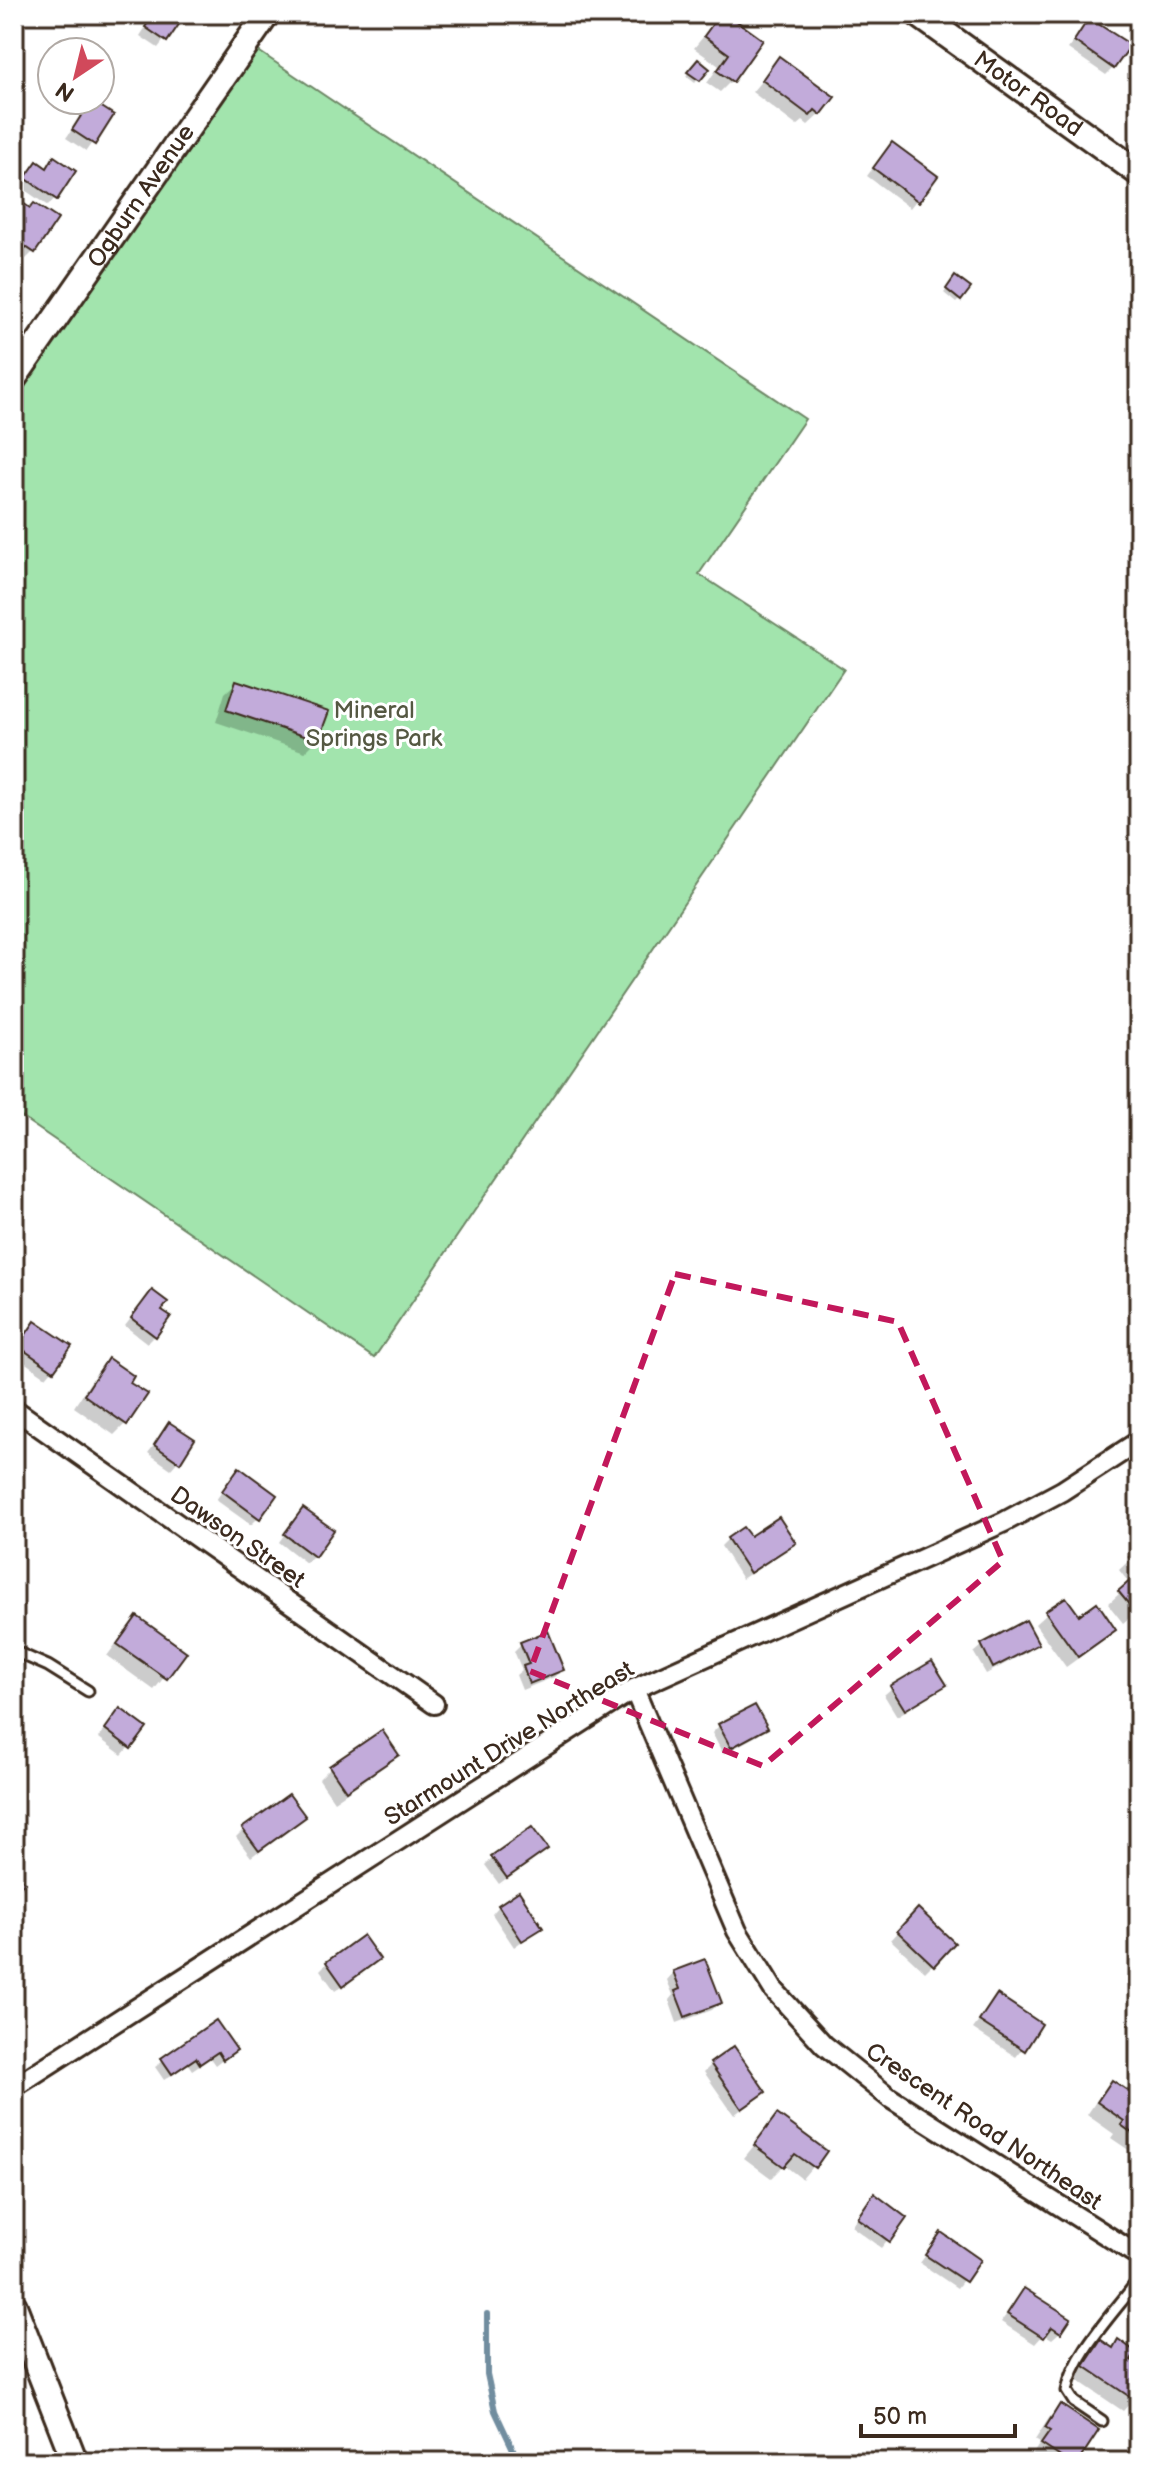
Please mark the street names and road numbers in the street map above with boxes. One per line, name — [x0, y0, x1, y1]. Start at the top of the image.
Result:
street label: Motor Road — [968, 45, 1088, 143]
street label: Ogburn Avenue — [81, 119, 201, 273]
street label: Dawson Street — [165, 1480, 311, 1595]
street label: Starmount Drive Northeast — [379, 1654, 640, 1832]
street label: Crescent Road Northeast — [860, 2037, 1108, 2217]

